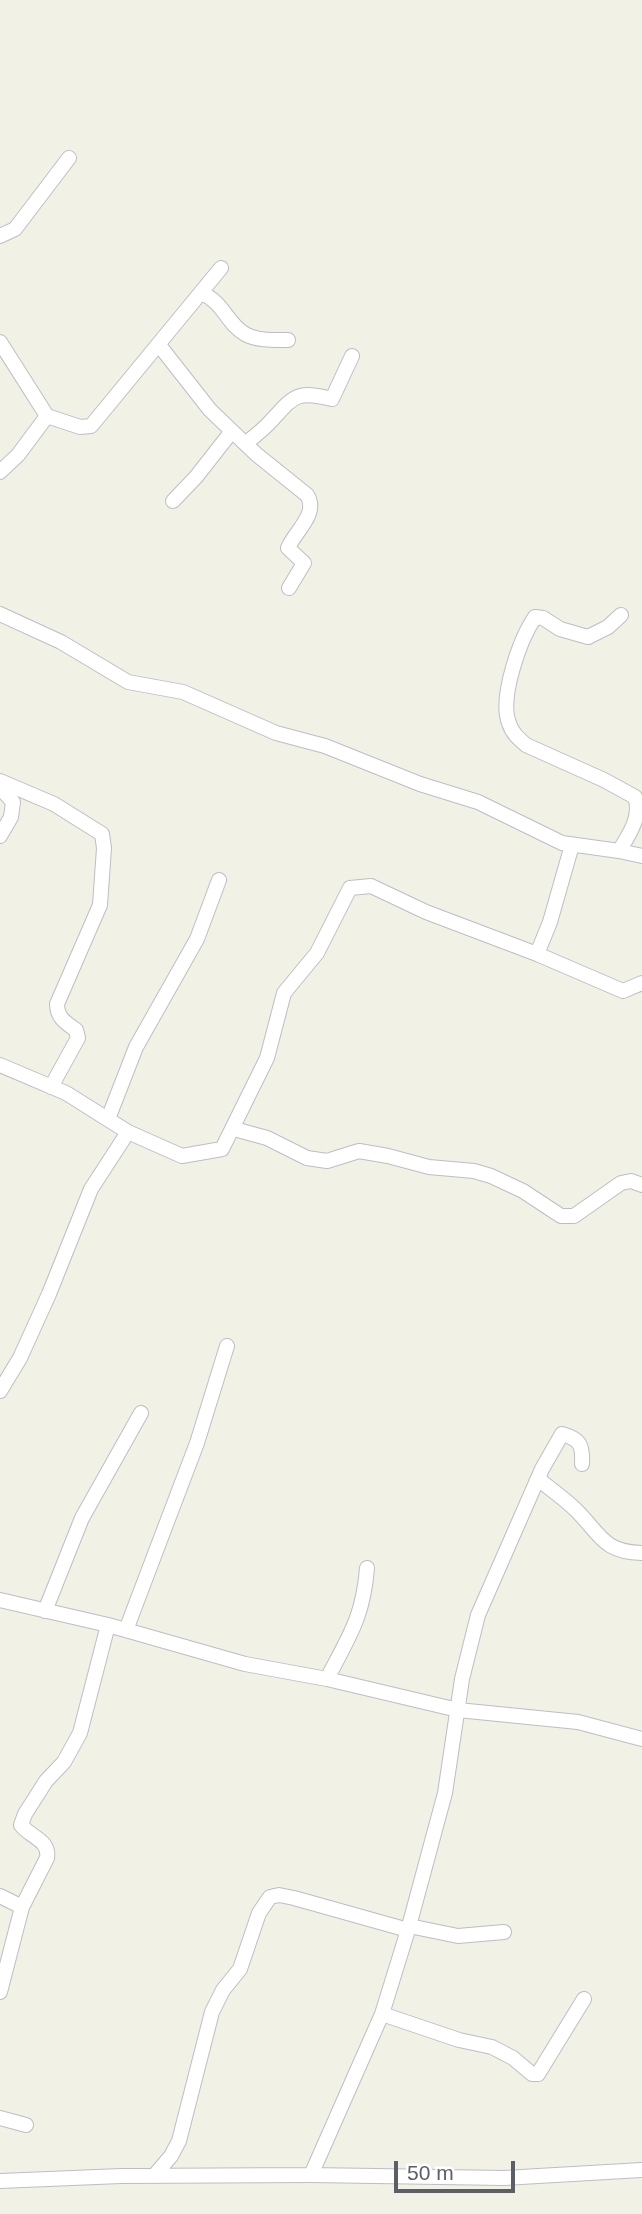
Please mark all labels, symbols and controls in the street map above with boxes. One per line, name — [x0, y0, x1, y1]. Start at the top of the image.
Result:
scale bar — [397, 2148, 518, 2192]
text: 50 m — [407, 2161, 454, 2184]

